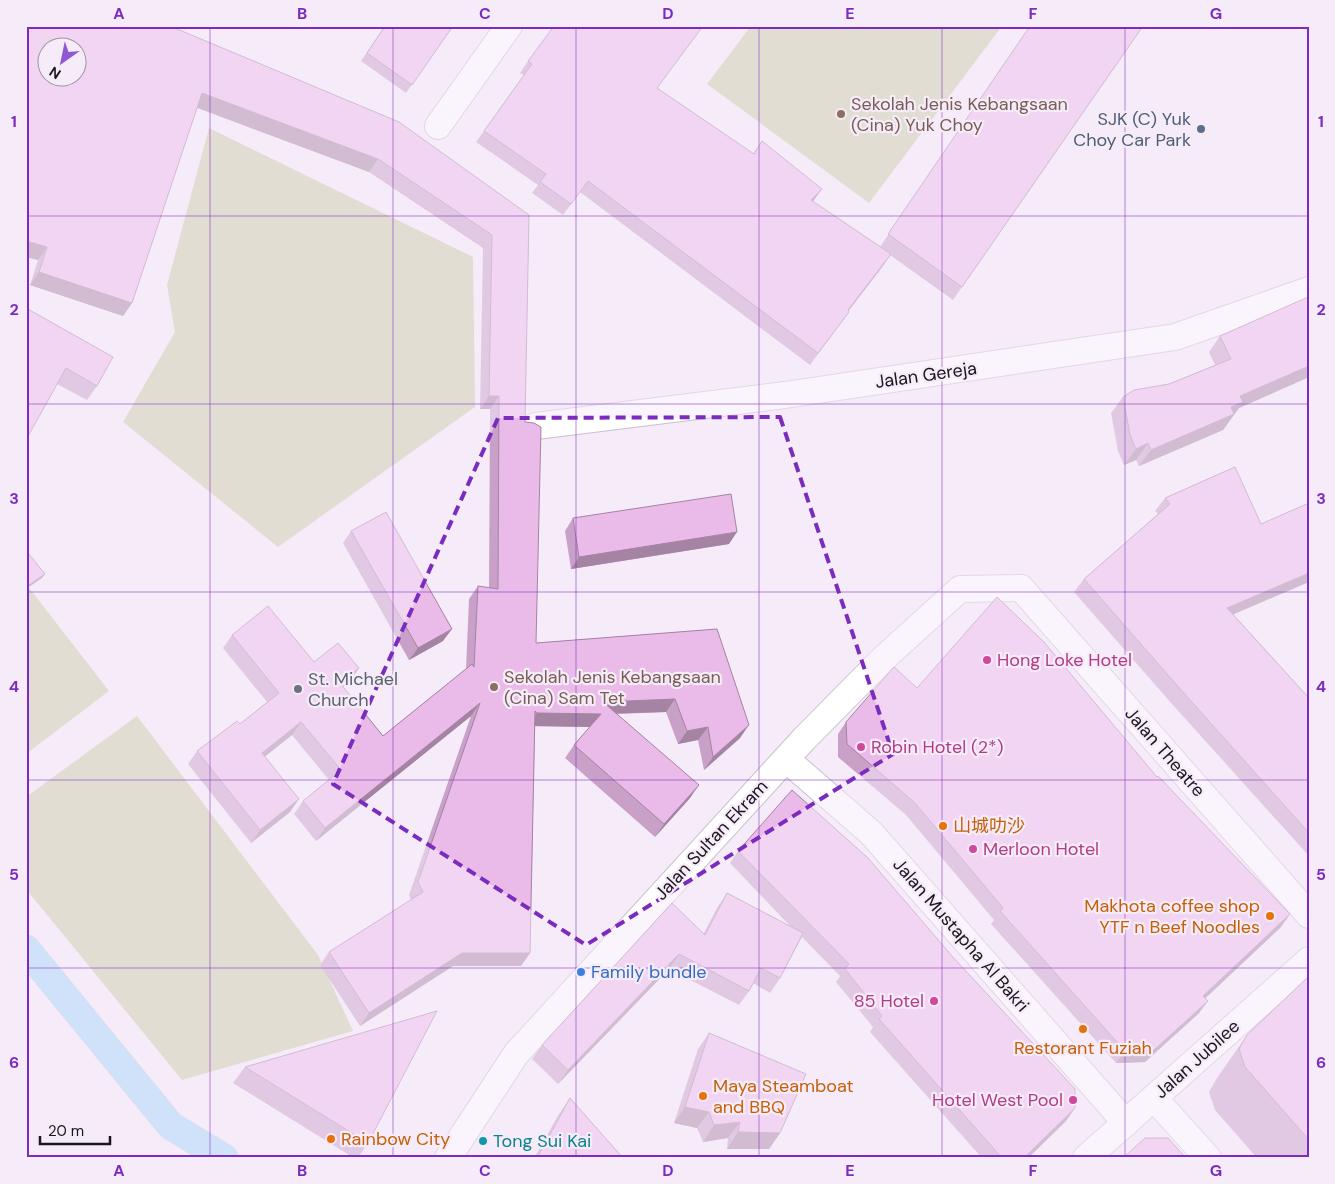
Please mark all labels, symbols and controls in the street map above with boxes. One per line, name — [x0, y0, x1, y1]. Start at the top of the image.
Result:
text: A — [113, 3, 125, 24]
text: B — [297, 3, 307, 24]
text: C — [479, 3, 491, 24]
text: D — [662, 3, 674, 24]
text: E — [845, 3, 855, 24]
text: F — [1029, 3, 1038, 24]
text: G — [1210, 3, 1222, 24]
north arrow — [38, 38, 88, 88]
text: N — [46, 63, 64, 83]
place label: Sekolah Jenis Kebangsaan (Cina) Yuk Choy — [851, 92, 1068, 137]
place label: SJK (C) Yuk Choy Car Park — [1073, 107, 1191, 152]
marker: Sekolah Jenis Kebangsaan (Cina) Yuk Choy — [835, 108, 847, 120]
text: 1 — [11, 111, 17, 132]
text: 1 — [1318, 111, 1324, 132]
marker: SJK (C) Yuk Choy Car Park — [1195, 123, 1207, 135]
text: 2 — [9, 299, 19, 320]
text: 2 — [1316, 299, 1326, 320]
street label: Jalan Gereja — [874, 356, 978, 394]
text: 3 — [9, 488, 19, 509]
text: 3 — [1316, 488, 1326, 509]
place label: Hong Loke Hotel — [997, 648, 1132, 672]
marker: Hong Loke Hotel — [981, 654, 993, 666]
place label: Sekolah Jenis Kebangsaan (Cina) Sam Tet — [504, 665, 721, 710]
place label: St. Michael Church — [308, 667, 398, 712]
text: 4 — [9, 676, 19, 697]
text: 4 — [1316, 676, 1326, 697]
marker: Sekolah Jenis Kebangsaan (Cina) Sam Tet — [488, 681, 500, 693]
marker: St. Michael Church — [292, 683, 304, 695]
street label: Jalan Theatre — [1119, 702, 1211, 802]
place label: Robin Hotel (2*) — [871, 735, 1003, 759]
marker: Robin Hotel (2*) — [855, 741, 867, 753]
street label: Jalan Sultan Ekram — [649, 775, 773, 905]
place label: 山城叻沙 — [953, 814, 1025, 838]
marker: 山城叻沙 — [937, 820, 949, 832]
place label: Merloon Hotel — [983, 837, 1099, 861]
marker: Merloon Hotel — [967, 843, 979, 855]
street label: Jalan Mustapha Al Bakri — [888, 853, 1034, 1017]
text: 5 — [9, 864, 19, 885]
text: 5 — [1316, 864, 1326, 885]
place label: Makhota coffee shop YTF n Beef Noodles — [1084, 894, 1260, 939]
marker: Makhota coffee shop YTF n Beef Noodles — [1264, 910, 1276, 922]
place label: Family bundle — [591, 960, 706, 984]
marker: Family bundle — [575, 966, 587, 978]
place label: 85 Hotel — [854, 989, 924, 1013]
marker: 85 Hotel — [928, 995, 940, 1007]
street label: Jalan Jubilee — [1149, 1014, 1245, 1104]
marker: Restorant Fuziah — [1077, 1023, 1089, 1035]
place label: Restorant Fuziah — [1014, 1036, 1152, 1060]
text: 6 — [9, 1052, 19, 1073]
text: 6 — [1316, 1052, 1326, 1073]
place label: Maya Steamboat and BBQ — [713, 1074, 854, 1119]
place label: Hotel West Pool — [932, 1088, 1063, 1112]
marker: Maya Steamboat and BBQ — [697, 1090, 709, 1102]
marker: Hotel West Pool — [1067, 1094, 1079, 1106]
scale bar — [40, 1114, 110, 1146]
text: 20 m — [48, 1121, 84, 1141]
place label: Rainbow City — [341, 1127, 450, 1151]
place label: Tong Sui Kai — [493, 1129, 591, 1153]
marker: Rainbow City — [325, 1133, 337, 1145]
marker: Tong Sui Kai — [477, 1135, 489, 1147]
text: A — [113, 1160, 125, 1181]
text: B — [297, 1160, 307, 1181]
text: C — [479, 1160, 491, 1181]
text: D — [662, 1160, 674, 1181]
text: E — [845, 1160, 855, 1181]
text: F — [1029, 1160, 1038, 1181]
text: G — [1210, 1160, 1222, 1181]

